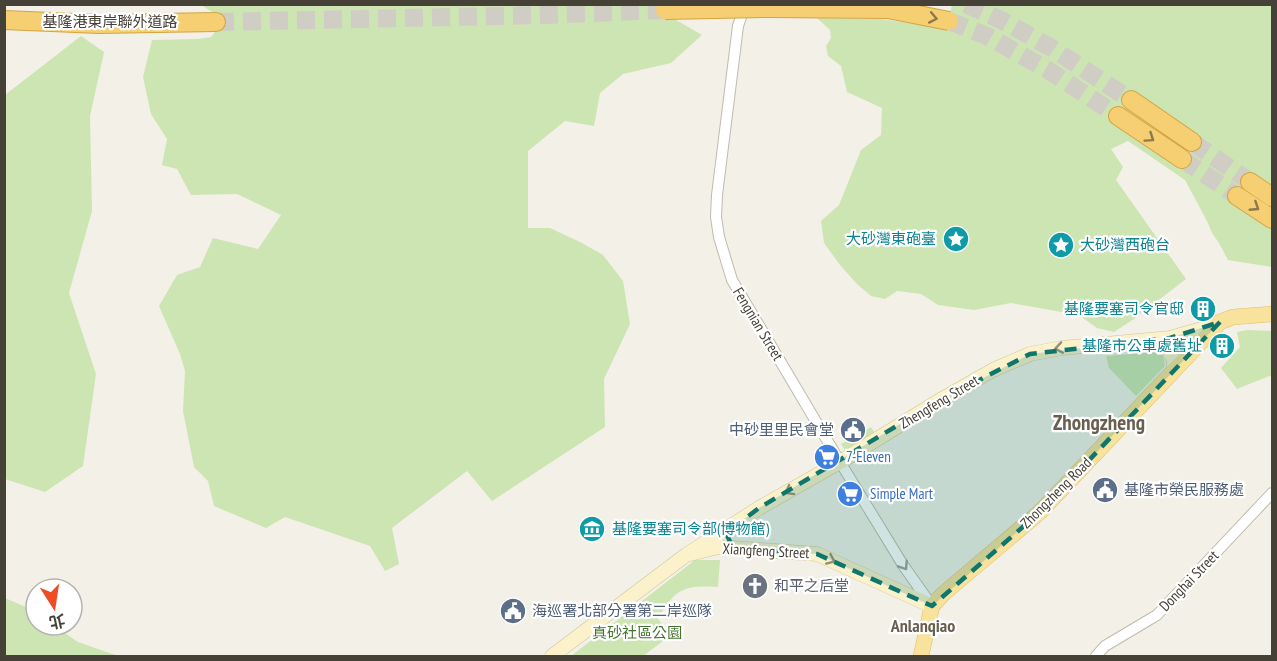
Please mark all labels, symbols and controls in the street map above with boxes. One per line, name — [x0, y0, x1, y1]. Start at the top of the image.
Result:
one-way arrow — [927, 11, 937, 24]
street label: 基隆港東岸聯外道路 — [42, 12, 178, 31]
one-way arrow — [1143, 131, 1154, 142]
one-way arrow — [1248, 200, 1259, 211]
place icon: 大砂灣東砲臺 — [941, 224, 971, 254]
place label: 大砂灣東砲臺 — [846, 229, 936, 248]
place icon: 大砂灣西砲台 — [1046, 230, 1076, 260]
place label: 大砂灣西砲台 — [1080, 235, 1170, 254]
street label: Fengnian Street — [729, 284, 788, 364]
building icon: 基隆要塞司令官邸 — [1188, 294, 1218, 324]
place label: 基隆要塞司令官邸 — [1064, 299, 1184, 318]
building icon: 基隆市公車處舊址 — [1207, 331, 1237, 361]
place label: 基隆市公車處舊址 — [1082, 336, 1202, 355]
one-way arrow — [1055, 342, 1064, 354]
street label: Zhengfeng Street — [895, 370, 982, 433]
district label: Zhongzheng — [1053, 409, 1145, 436]
public building icon: 中砂里里民會堂 — [838, 415, 868, 445]
place label: 中砂里里民會堂 — [729, 420, 834, 439]
supermarket icon: 7-Eleven — [812, 442, 842, 472]
place label: 7-Eleven — [846, 447, 891, 466]
street label: Zhongzheng Road — [1016, 453, 1095, 532]
public building icon: 基隆市榮民服務處 — [1090, 475, 1120, 505]
supermarket icon: Simple Mart — [835, 479, 865, 509]
place label: 基隆市榮民服務處 — [1124, 480, 1244, 499]
one-way arrow — [785, 484, 796, 495]
place label: Simple Mart — [870, 484, 933, 503]
museum icon: 基隆要塞司令部(博物館) — [577, 514, 607, 544]
place label: 基隆要塞司令部(博物館) — [612, 519, 769, 538]
street label: Xiangfeng Street — [722, 539, 810, 562]
street label: Donghai Street — [1155, 546, 1222, 615]
one-way arrow — [825, 553, 836, 565]
one-way arrow — [897, 559, 908, 570]
church icon: 和平之后堂 — [740, 571, 770, 601]
place label: 和平之后堂 — [774, 576, 849, 595]
north arrow — [24, 577, 84, 637]
public building icon: 海巡署北部分署第二岸巡隊 — [498, 596, 528, 626]
place label: 海巡署北部分署第二岸巡隊 — [532, 601, 712, 620]
text: 北 — [47, 610, 67, 633]
district label: Anlanqiao — [890, 614, 955, 637]
park label: 真砂社區公園 — [592, 623, 682, 642]

